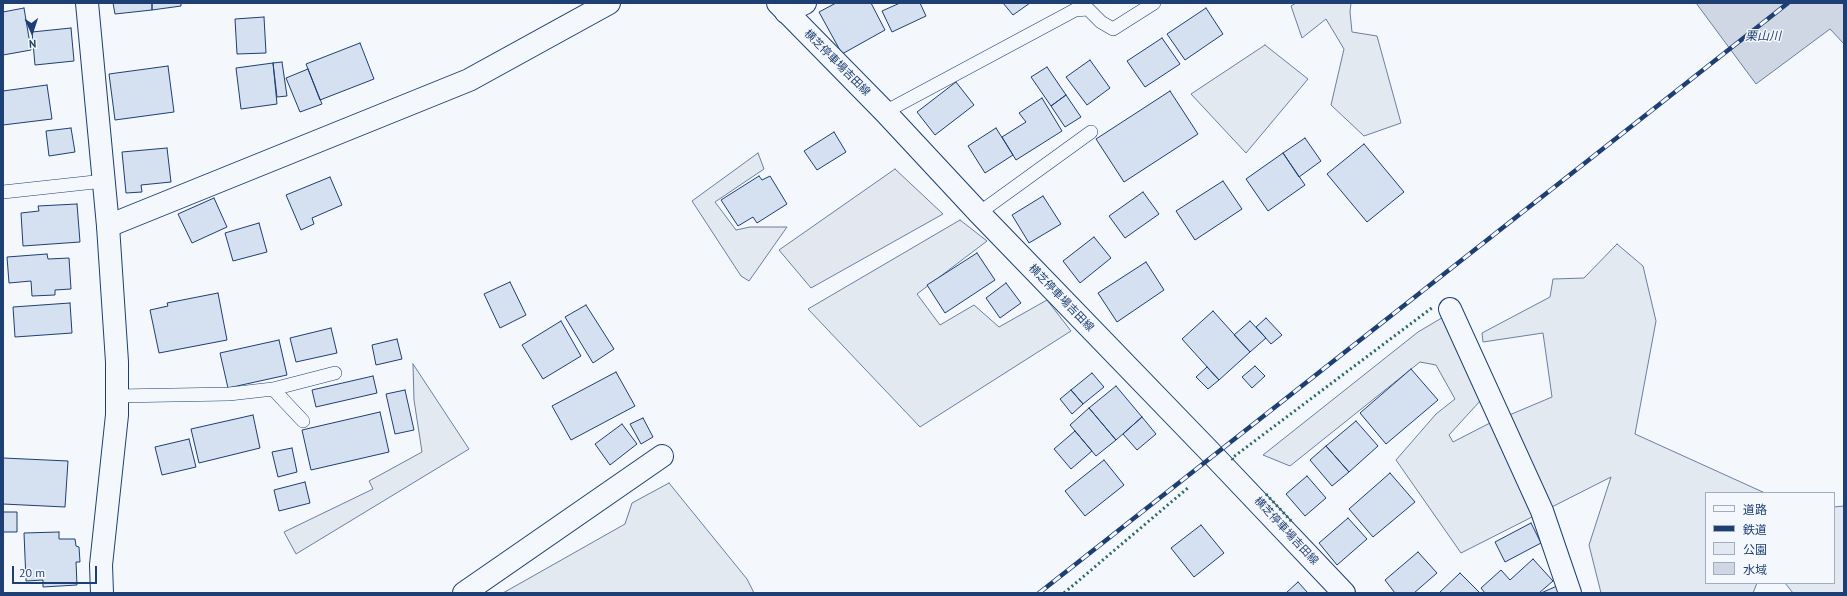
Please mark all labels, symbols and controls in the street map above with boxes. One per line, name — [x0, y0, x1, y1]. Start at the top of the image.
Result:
north arrow — [12, 12, 52, 52]
street label: 横芝停車場吉田線 — [801, 27, 873, 99]
water label: 栗山川 — [1745, 30, 1781, 44]
text: N — [29, 37, 37, 51]
street label: 横芝停車場吉田線 — [1026, 262, 1096, 334]
legend — [1705, 492, 1835, 584]
street label: 横芝停車場吉田線 — [1251, 494, 1321, 568]
text: 道路 — [1743, 502, 1767, 517]
text: 鉄道 — [1743, 522, 1767, 537]
text: 公園 — [1743, 542, 1767, 557]
scale bar — [14, 558, 99, 584]
text: 水域 — [1743, 562, 1767, 577]
text: 20 m — [19, 565, 45, 580]

